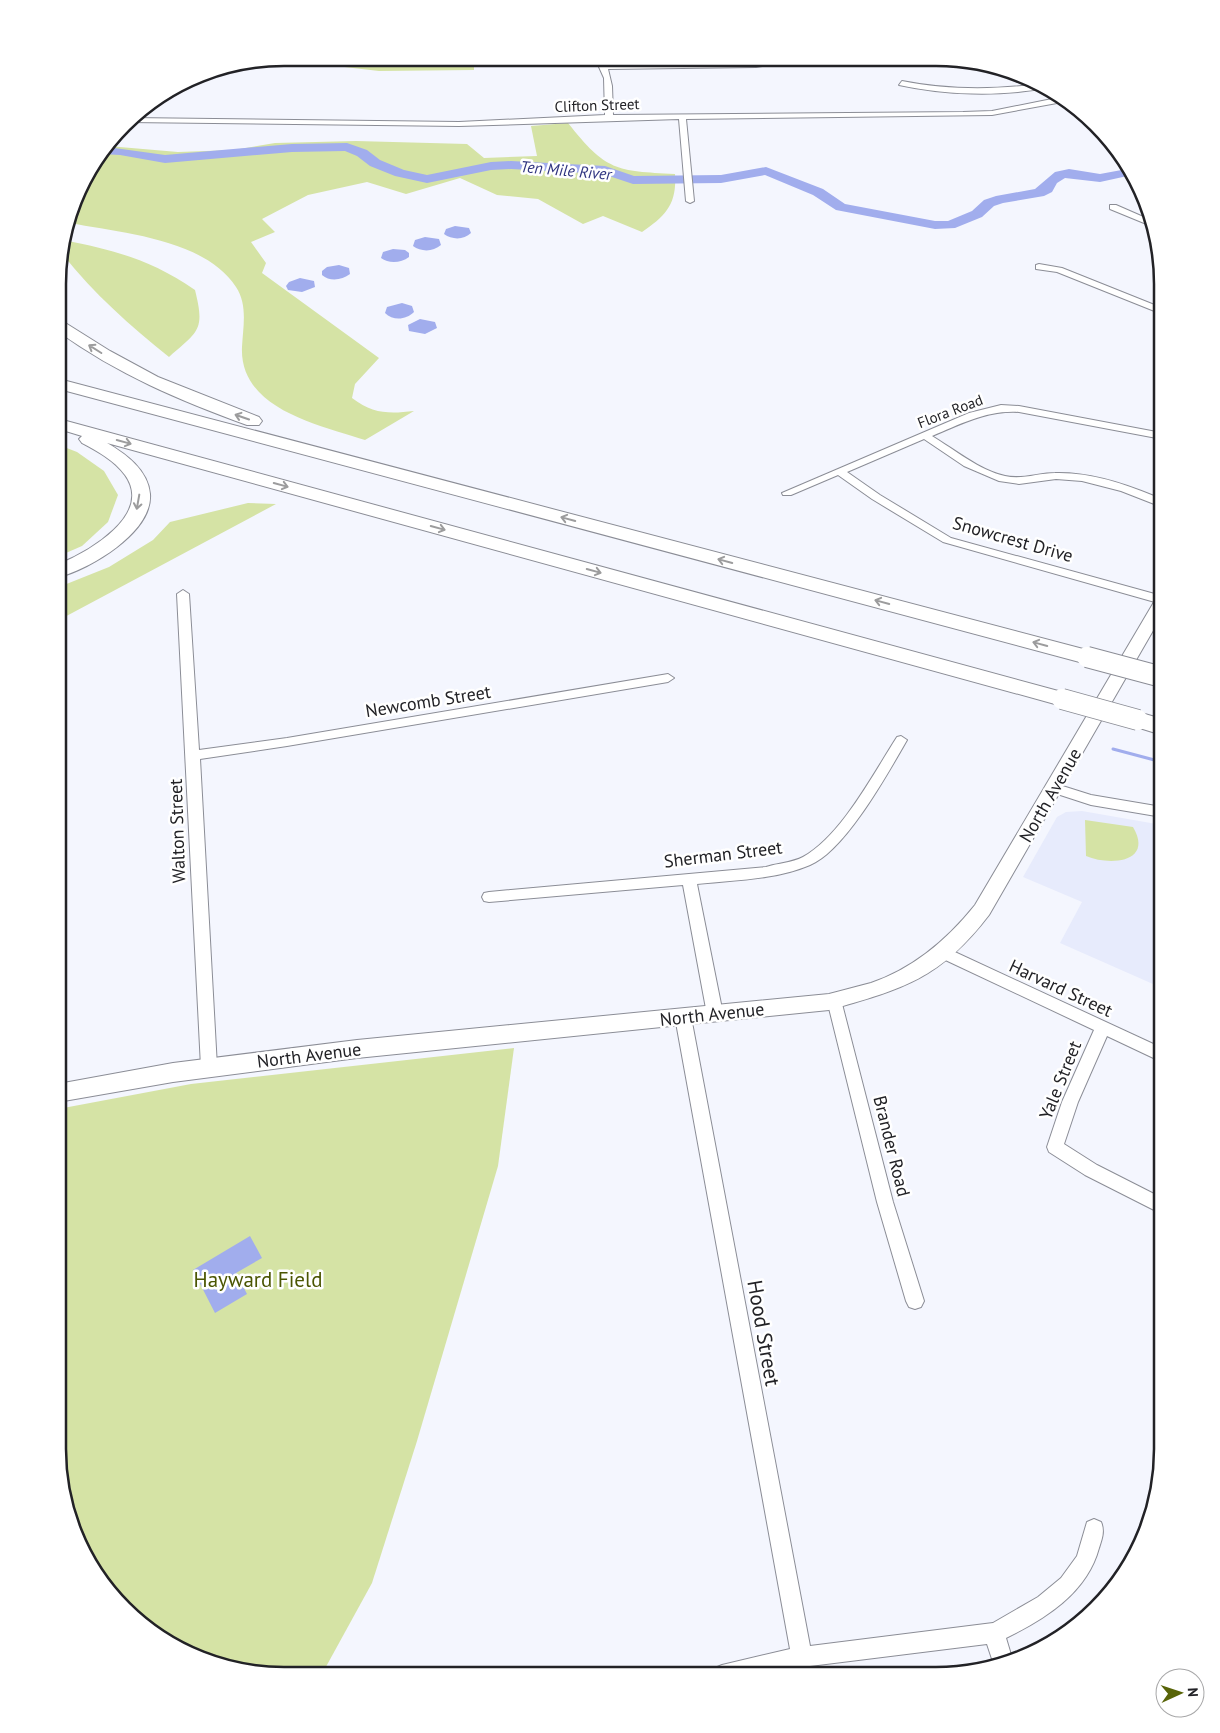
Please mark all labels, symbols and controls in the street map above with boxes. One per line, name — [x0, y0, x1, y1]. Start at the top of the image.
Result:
street label: Clifton Street — [554, 94, 640, 116]
water label: Ten Mile River — [520, 156, 614, 184]
one-way arrow — [88, 344, 102, 354]
street label: Flora Road — [915, 390, 985, 432]
one-way arrow — [234, 412, 250, 421]
one-way arrow — [116, 437, 132, 447]
one-way arrow — [273, 480, 289, 490]
one-way arrow — [133, 493, 143, 509]
street label: Snowcrest Drive — [950, 511, 1076, 567]
one-way arrow — [561, 514, 577, 523]
one-way arrow — [429, 523, 445, 533]
one-way arrow — [718, 555, 734, 565]
one-way arrow — [586, 566, 602, 576]
one-way arrow — [875, 597, 891, 607]
one-way arrow — [1032, 639, 1048, 648]
street label: Newcomb Street — [364, 680, 492, 722]
street label: North Avenue — [1014, 744, 1086, 846]
street label: Walton Street — [164, 778, 190, 884]
street label: Sherman Street — [663, 835, 783, 873]
street label: Harvard Street — [1006, 954, 1116, 1022]
street label: North Avenue — [659, 997, 765, 1031]
street label: North Avenue — [256, 1037, 362, 1073]
street label: Yale Street — [1034, 1037, 1086, 1123]
street label: Brander Road — [868, 1093, 916, 1199]
park label: Hayward Field — [194, 1266, 322, 1293]
street label: Hood Street — [741, 1278, 787, 1388]
north arrow — [1155, 1668, 1205, 1718]
text: N — [1184, 1687, 1202, 1697]

